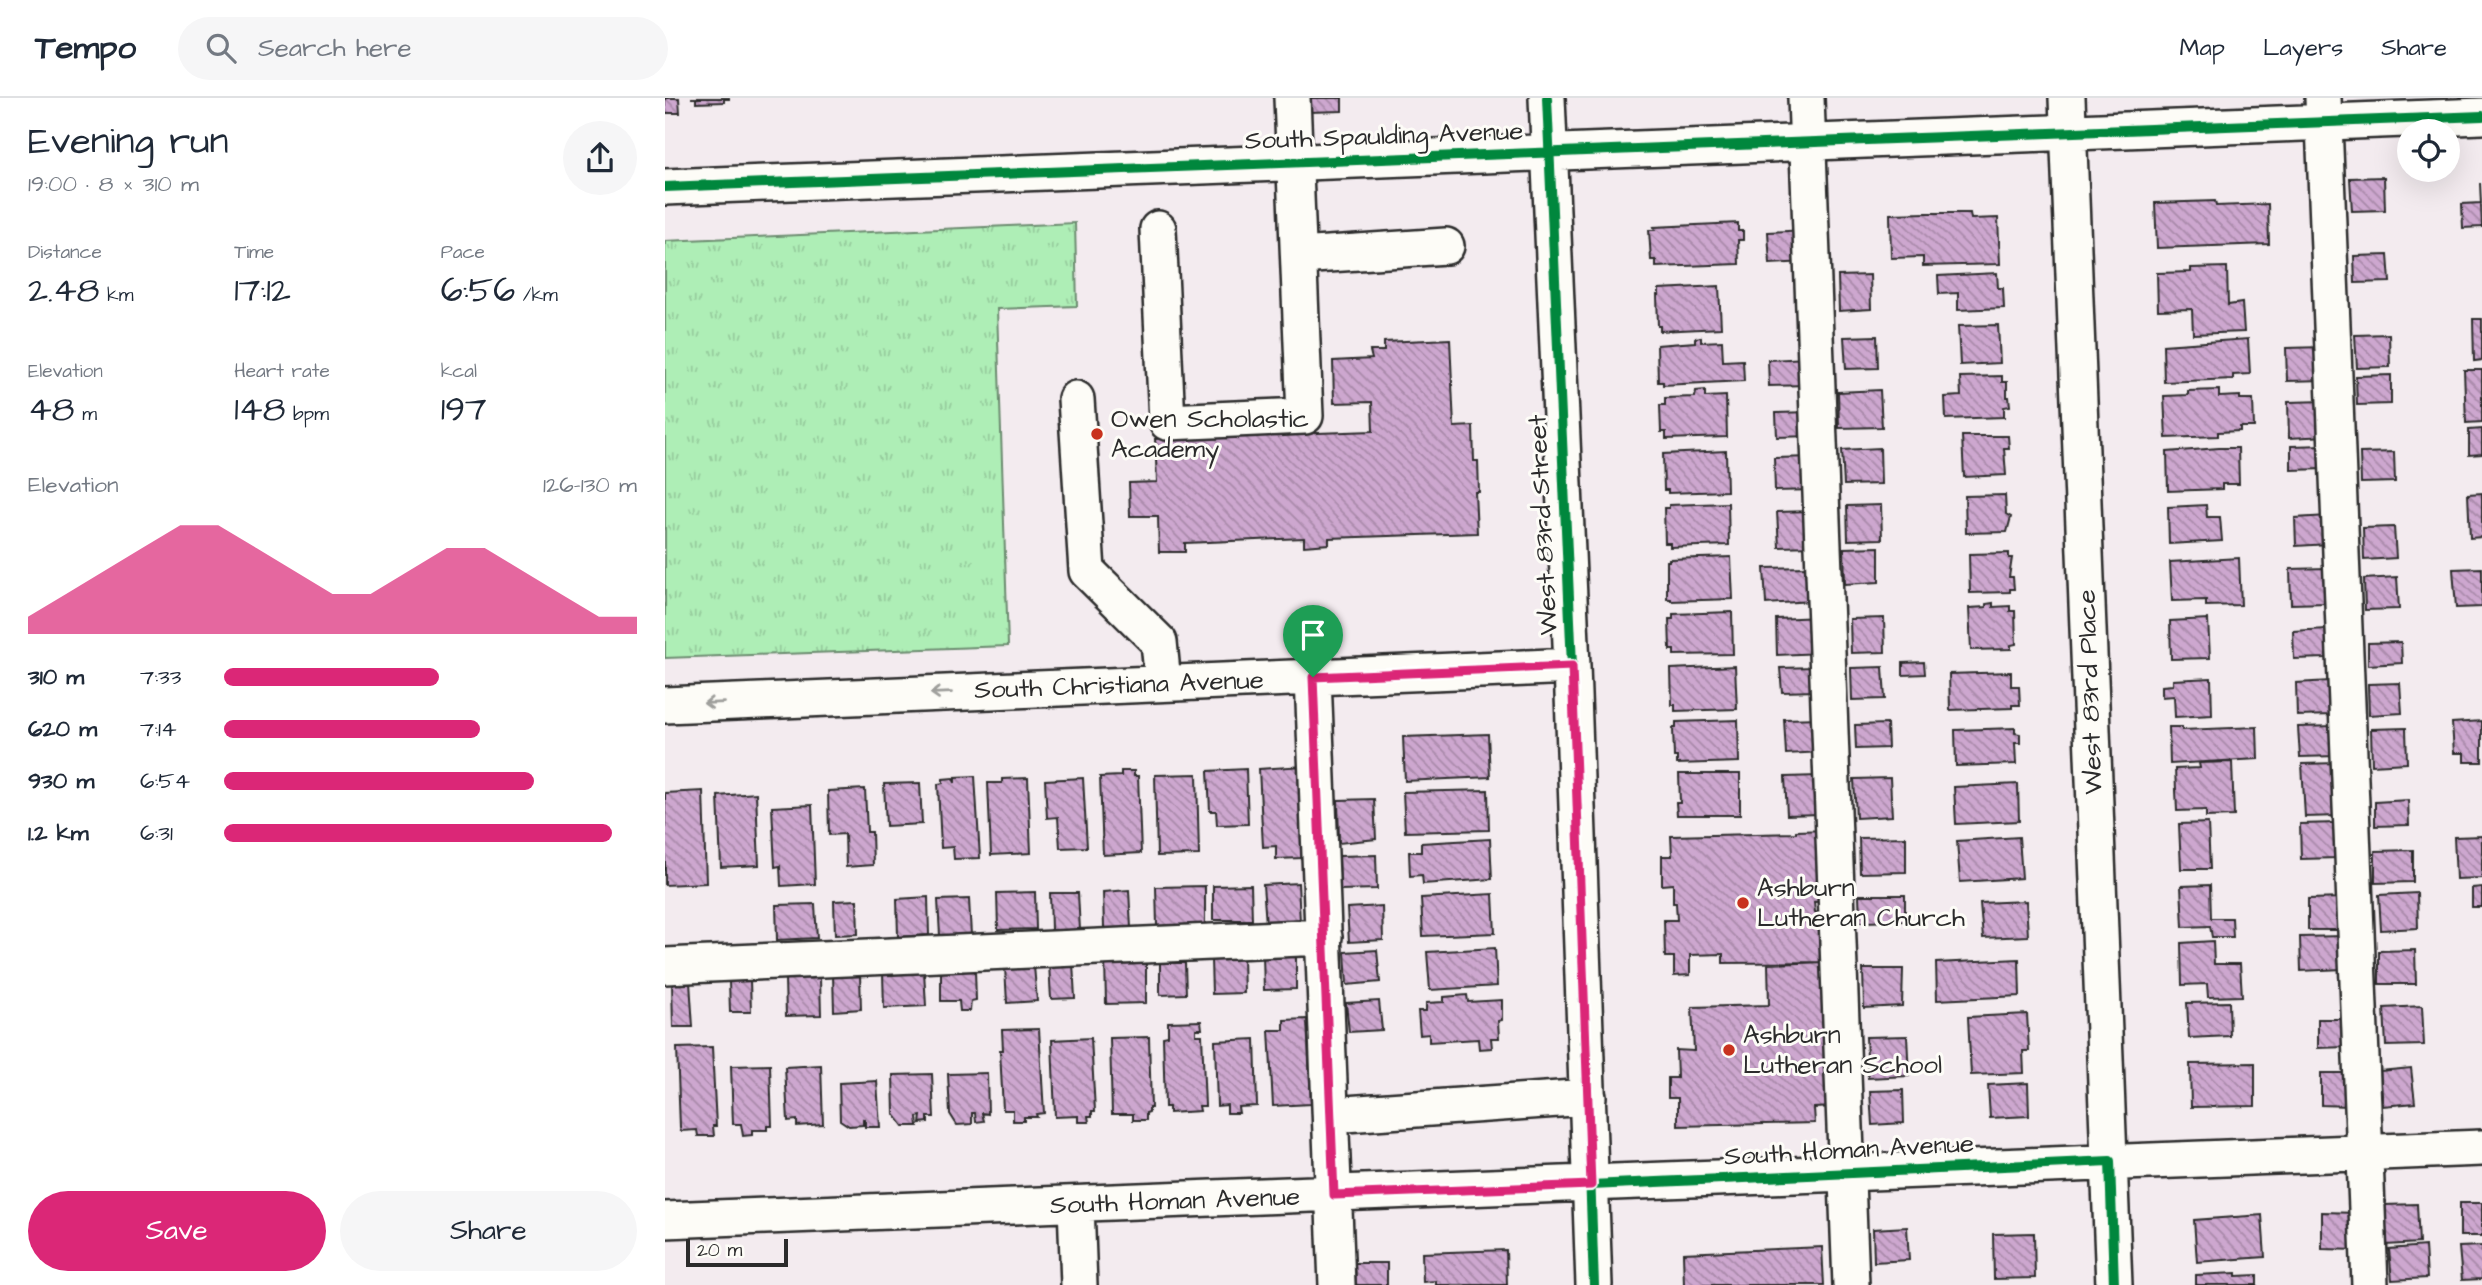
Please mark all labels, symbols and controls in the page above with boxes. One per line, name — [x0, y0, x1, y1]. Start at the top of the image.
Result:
search box — [178, 17, 668, 80]
text: Tempo — [35, 25, 136, 71]
icon: search — [202, 29, 240, 67]
text: Search here — [258, 30, 411, 66]
text: Map — [2180, 31, 2225, 65]
text: Layers — [2263, 31, 2343, 65]
text: Share — [2381, 31, 2447, 65]
street label: South Spaulding Avenue — [1244, 113, 1524, 161]
text: Evening run — [28, 116, 229, 168]
map controls — [2397, 119, 2460, 182]
button: locate — [2397, 119, 2460, 182]
button: share — [563, 121, 637, 195]
text: 19:00 · 8 × 310 m — [28, 168, 199, 200]
text: Distance — [28, 239, 102, 266]
text: Time — [234, 239, 274, 266]
text: Pace — [441, 239, 485, 266]
text: 2.48 — [28, 266, 99, 315]
text: 17:12 — [234, 266, 291, 315]
text: 6:56 — [441, 266, 515, 315]
text: km — [99, 282, 134, 309]
text: /km — [515, 282, 558, 309]
text: Elevation — [28, 358, 103, 385]
text: Heart rate — [234, 358, 330, 385]
text: kcal — [441, 358, 477, 385]
text: 48 — [28, 385, 75, 434]
text: 148 — [234, 385, 285, 434]
text: 197 — [441, 385, 487, 434]
text: m — [75, 401, 97, 428]
text: bpm — [285, 401, 329, 428]
place label: Owen Scholastic Academy — [1111, 401, 1309, 469]
street label: West 83rd Street — [1519, 413, 1567, 636]
marker: Owen Scholastic Academy — [1089, 426, 1105, 442]
text: Elevation — [28, 469, 119, 501]
text: 126–130 m — [543, 469, 637, 501]
street label: West 83rd Place — [2068, 589, 2112, 795]
pin — [1283, 605, 1343, 677]
icon: arrive — [1294, 616, 1332, 654]
text: 310 m — [28, 661, 84, 693]
text: 7:33 — [140, 661, 181, 693]
street label: South Christiana Avenue — [974, 662, 1264, 708]
one-way arrow — [930, 686, 953, 699]
one-way arrow — [703, 696, 726, 709]
text: 620 m — [28, 713, 97, 745]
text: 7:14 — [140, 713, 177, 745]
text: 930 m — [28, 765, 94, 797]
text: 6:54 — [140, 765, 190, 797]
text: 1.2 km — [28, 817, 89, 849]
text: 6:31 — [140, 817, 173, 849]
place label: Ashburn Lutheran Church — [1757, 870, 1965, 936]
marker: Ashburn Lutheran Church — [1735, 895, 1751, 911]
place label: Ashburn Lutheran School — [1743, 1017, 1942, 1083]
marker: Ashburn Lutheran School — [1721, 1042, 1737, 1058]
street label: South Homan Avenue — [1723, 1125, 1975, 1175]
street label: South Homan Avenue — [1049, 1179, 1301, 1223]
button: Save — [28, 1191, 326, 1271]
button: Share — [340, 1191, 637, 1271]
scale bar — [686, 1236, 787, 1268]
text: 20 m — [697, 1237, 742, 1264]

